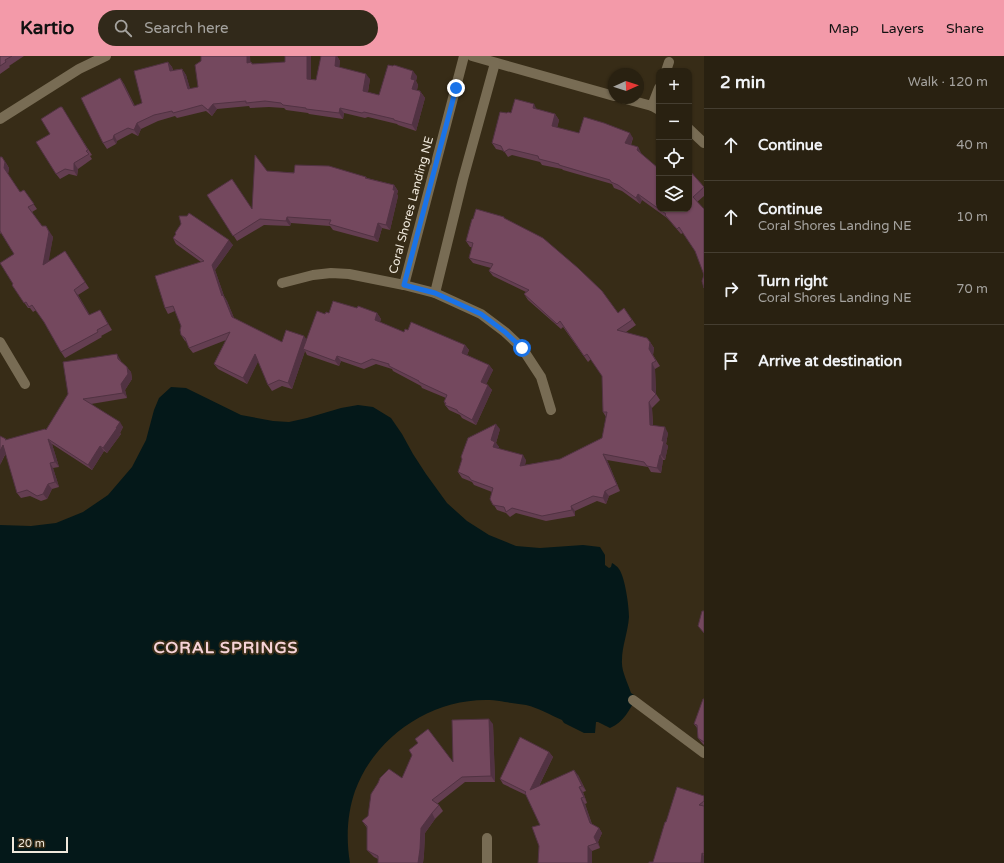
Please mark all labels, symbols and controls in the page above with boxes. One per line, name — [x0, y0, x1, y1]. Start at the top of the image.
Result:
search box — [98, 10, 378, 46]
text: Kartio — [20, 17, 74, 39]
icon: search — [112, 17, 134, 39]
text: Search here — [144, 19, 229, 37]
text: Map — [829, 20, 859, 37]
text: Layers — [881, 20, 924, 37]
text: Share — [946, 20, 984, 37]
north arrow — [608, 68, 644, 104]
map controls — [656, 68, 692, 212]
button: + — [656, 68, 692, 104]
text: 2 min — [720, 72, 765, 93]
text: Walk · 120 m — [908, 74, 988, 90]
route end — [447, 79, 465, 97]
button: − — [656, 104, 692, 140]
street label: Coral Shores Landing NE — [386, 134, 436, 275]
icon: ahead — [720, 134, 742, 156]
text: Continue — [758, 136, 822, 154]
text: 40 m — [956, 137, 988, 153]
button: locate — [656, 140, 692, 176]
button: layers — [656, 176, 692, 212]
text: Continue — [758, 200, 822, 218]
icon: ahead — [720, 206, 742, 228]
text: 10 m — [956, 209, 988, 225]
text: Coral Shores Landing NE — [758, 218, 912, 234]
text: Turn right — [758, 272, 828, 290]
icon: right — [720, 278, 742, 300]
text: 70 m — [956, 281, 988, 297]
text: Coral Shores Landing NE — [758, 290, 912, 306]
route start — [513, 339, 531, 357]
icon: arrive — [720, 350, 742, 372]
text: Arrive at destination — [758, 352, 902, 370]
district label: CORAL SPRINGS — [154, 638, 298, 658]
scale bar — [12, 835, 68, 854]
text: 20 m — [18, 837, 45, 850]

